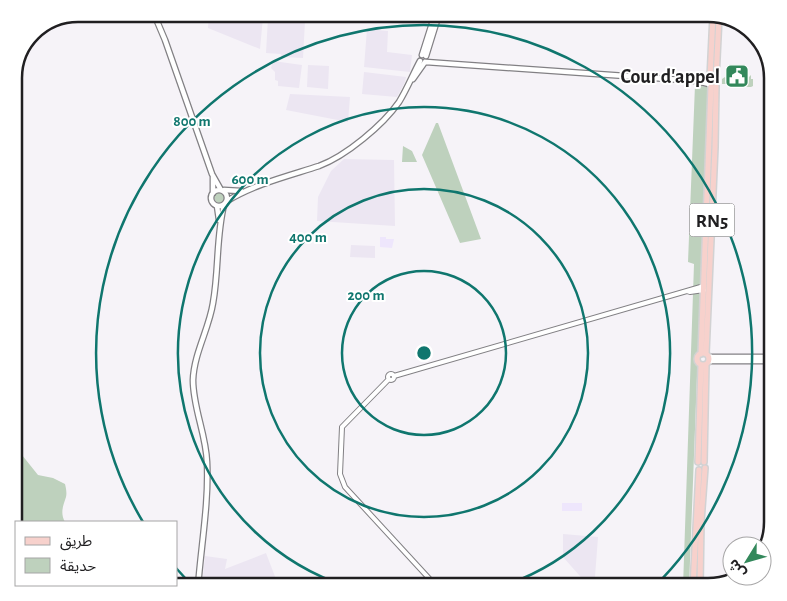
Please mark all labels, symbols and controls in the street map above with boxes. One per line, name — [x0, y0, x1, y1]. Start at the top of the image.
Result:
public building icon: Cour d'appel — [724, 63, 750, 89]
place label: Cour d'appel — [620, 67, 720, 87]
text: 800 m — [173, 114, 211, 129]
text: 600 m — [231, 172, 269, 187]
road number: RN5 — [690, 204, 734, 236]
text: 400 m — [289, 230, 327, 245]
text: 200 m — [347, 288, 385, 303]
centre of rings — [415, 344, 433, 362]
legend — [15, 521, 178, 586]
text: طريق — [60, 534, 92, 551]
north arrow — [722, 536, 772, 586]
text: ش — [726, 556, 749, 580]
text: حديقة — [60, 559, 96, 574]

